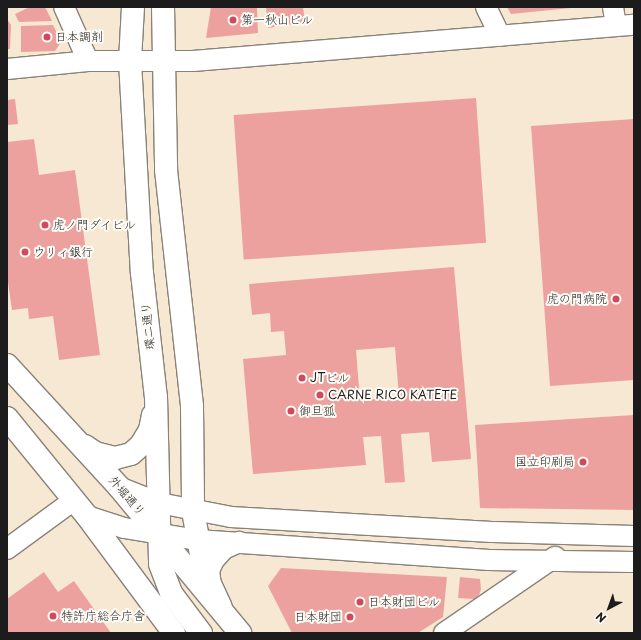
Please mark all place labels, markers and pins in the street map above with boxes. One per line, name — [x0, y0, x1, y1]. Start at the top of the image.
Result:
place label: 第一秋山ビル — [241, 13, 313, 27]
marker: 第一秋山ビル — [228, 15, 238, 25]
place label: 日本調剤 — [55, 30, 103, 44]
marker: 日本調剤 — [42, 32, 52, 42]
place label: 虎ノ門ダイビル — [53, 218, 137, 232]
marker: 虎ノ門ダイビル — [40, 220, 50, 230]
place label: ウリィ銀行 — [33, 245, 93, 259]
marker: ウリィ銀行 — [20, 247, 30, 257]
place label: 虎の門病院 — [547, 292, 607, 306]
marker: 虎の門病院 — [610, 293, 622, 305]
place label: JTビル — [310, 371, 349, 385]
marker: JTビル — [297, 373, 307, 383]
place label: CARNE RICO KATETE — [328, 388, 458, 402]
marker: CARNE RICO KATETE — [315, 390, 325, 400]
place label: 御旦孤 — [299, 404, 335, 418]
marker: 御旦孤 — [286, 406, 296, 416]
place label: 国立印刷局 — [515, 455, 575, 469]
marker: 国立印刷局 — [578, 457, 588, 467]
place label: 日本財団ビル — [368, 595, 440, 609]
marker: 日本財団ビル — [355, 597, 365, 607]
place label: 特許庁総合庁舎 — [61, 609, 145, 623]
place label: 日本財団 — [294, 610, 342, 624]
marker: 特許庁総合庁舎 — [48, 611, 58, 621]
marker: 日本財団 — [345, 612, 355, 622]

